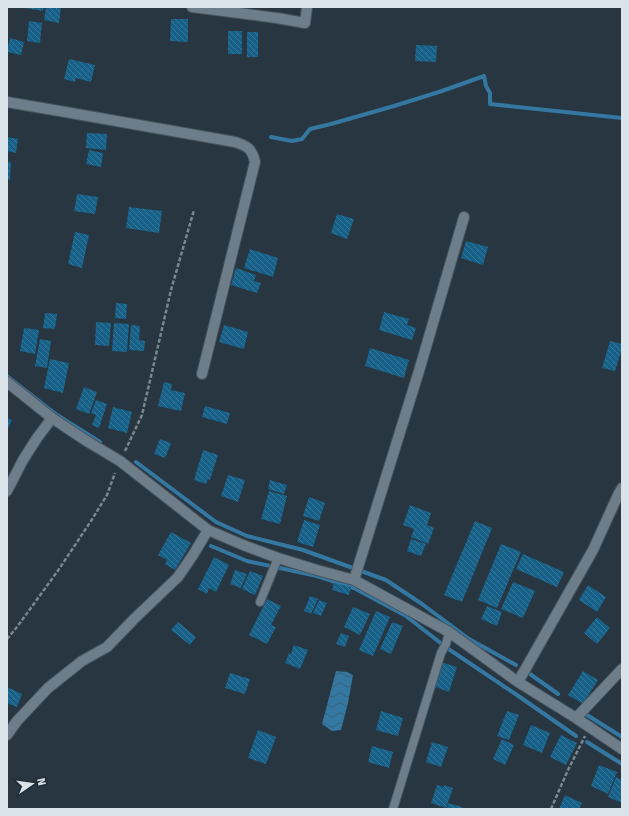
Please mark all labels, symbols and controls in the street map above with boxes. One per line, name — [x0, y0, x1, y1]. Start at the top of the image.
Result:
north arrow — [12, 764, 52, 804]
text: N — [34, 777, 48, 787]

